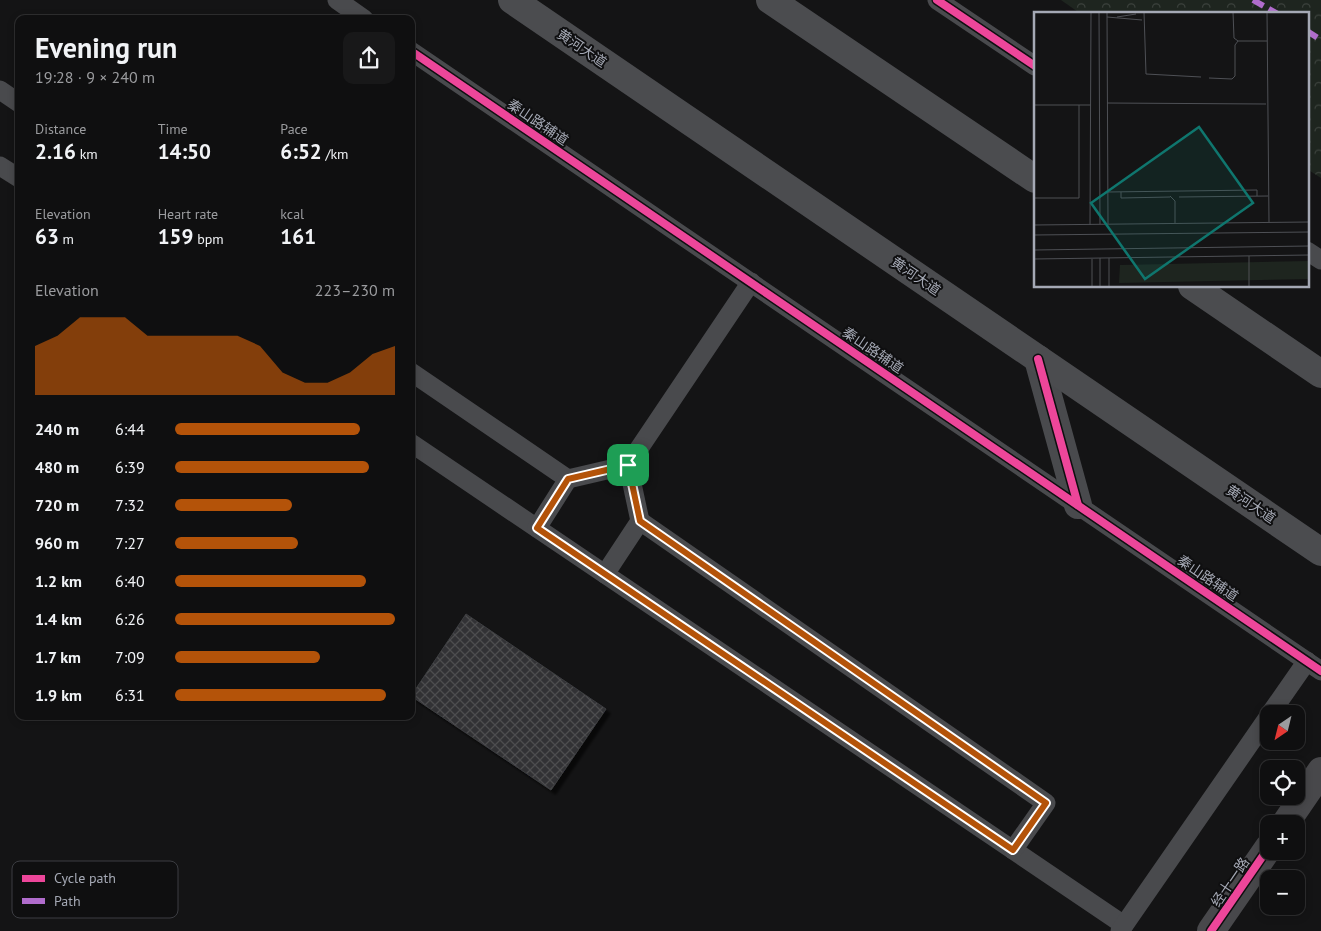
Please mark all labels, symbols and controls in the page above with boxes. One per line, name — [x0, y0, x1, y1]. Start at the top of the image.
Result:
inset map — [1034, 12, 1308, 288]
street label: 黄河大道 — [554, 25, 610, 71]
text: Evening run — [35, 29, 177, 66]
button: share — [343, 32, 395, 84]
text: 19:28 · 9 × 240 m — [35, 67, 155, 87]
street label: 秦山路辅道 — [504, 95, 572, 149]
text: Distance — [35, 120, 86, 138]
text: Time — [158, 120, 188, 138]
text: Pace — [280, 120, 308, 138]
text: 2.16 — [35, 138, 76, 165]
text: 14:50 — [158, 138, 211, 165]
text: 6:52 — [280, 138, 322, 165]
text: km — [76, 145, 98, 163]
text: /km — [322, 145, 348, 163]
text: Elevation — [35, 205, 91, 223]
text: Heart rate — [158, 205, 218, 223]
text: kcal — [280, 205, 304, 223]
text: 63 — [35, 223, 59, 250]
text: 159 — [158, 223, 193, 250]
text: 161 — [280, 223, 316, 250]
text: m — [59, 230, 74, 248]
text: bpm — [193, 230, 224, 248]
street label: 黄河大道 — [888, 253, 944, 299]
text: Elevation — [35, 280, 99, 300]
text: 223–230 m — [315, 280, 395, 300]
street label: 秦山路辅道 — [839, 323, 907, 377]
text: 240 m — [35, 419, 79, 439]
text: 6:44 — [115, 419, 145, 439]
pin — [607, 444, 649, 486]
icon: arrive — [614, 451, 642, 479]
text: 480 m — [35, 457, 79, 477]
text: 6:39 — [115, 457, 145, 477]
street label: 黄河大道 — [1223, 481, 1279, 527]
text: 720 m — [35, 495, 79, 515]
text: 7:32 — [115, 495, 145, 515]
text: 960 m — [35, 533, 79, 553]
text: 7:27 — [115, 533, 145, 553]
street label: 秦山路辅道 — [1174, 551, 1242, 605]
text: 1.2 km — [35, 571, 82, 591]
text: 6:40 — [115, 571, 145, 591]
text: 1.4 km — [35, 609, 82, 629]
text: 6:26 — [115, 609, 145, 629]
text: 1.7 km — [35, 647, 81, 667]
text: 7:09 — [115, 647, 145, 667]
text: 1.9 km — [35, 685, 82, 705]
text: 6:31 — [115, 685, 145, 705]
north arrow — [1260, 705, 1305, 750]
map controls — [1260, 705, 1305, 915]
button: locate — [1260, 760, 1305, 805]
button: + — [1260, 815, 1305, 860]
street label: 经十一路 — [1207, 854, 1253, 910]
legend — [12, 861, 178, 918]
text: Cycle path — [54, 869, 116, 887]
button: − — [1260, 870, 1305, 915]
text: Path — [54, 892, 81, 910]

